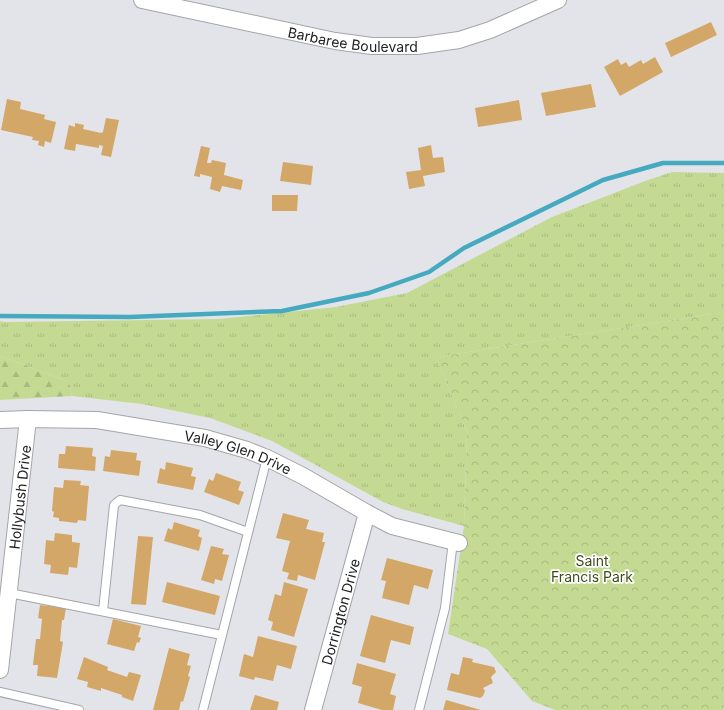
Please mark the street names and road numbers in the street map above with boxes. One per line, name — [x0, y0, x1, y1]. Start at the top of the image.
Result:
street label: Barbaree Boulevard — [287, 23, 418, 55]
street label: Valley Glen Drive — [183, 426, 294, 477]
street label: Hollybush Drive — [5, 444, 34, 550]
street label: Dorrington Drive — [317, 557, 363, 667]

